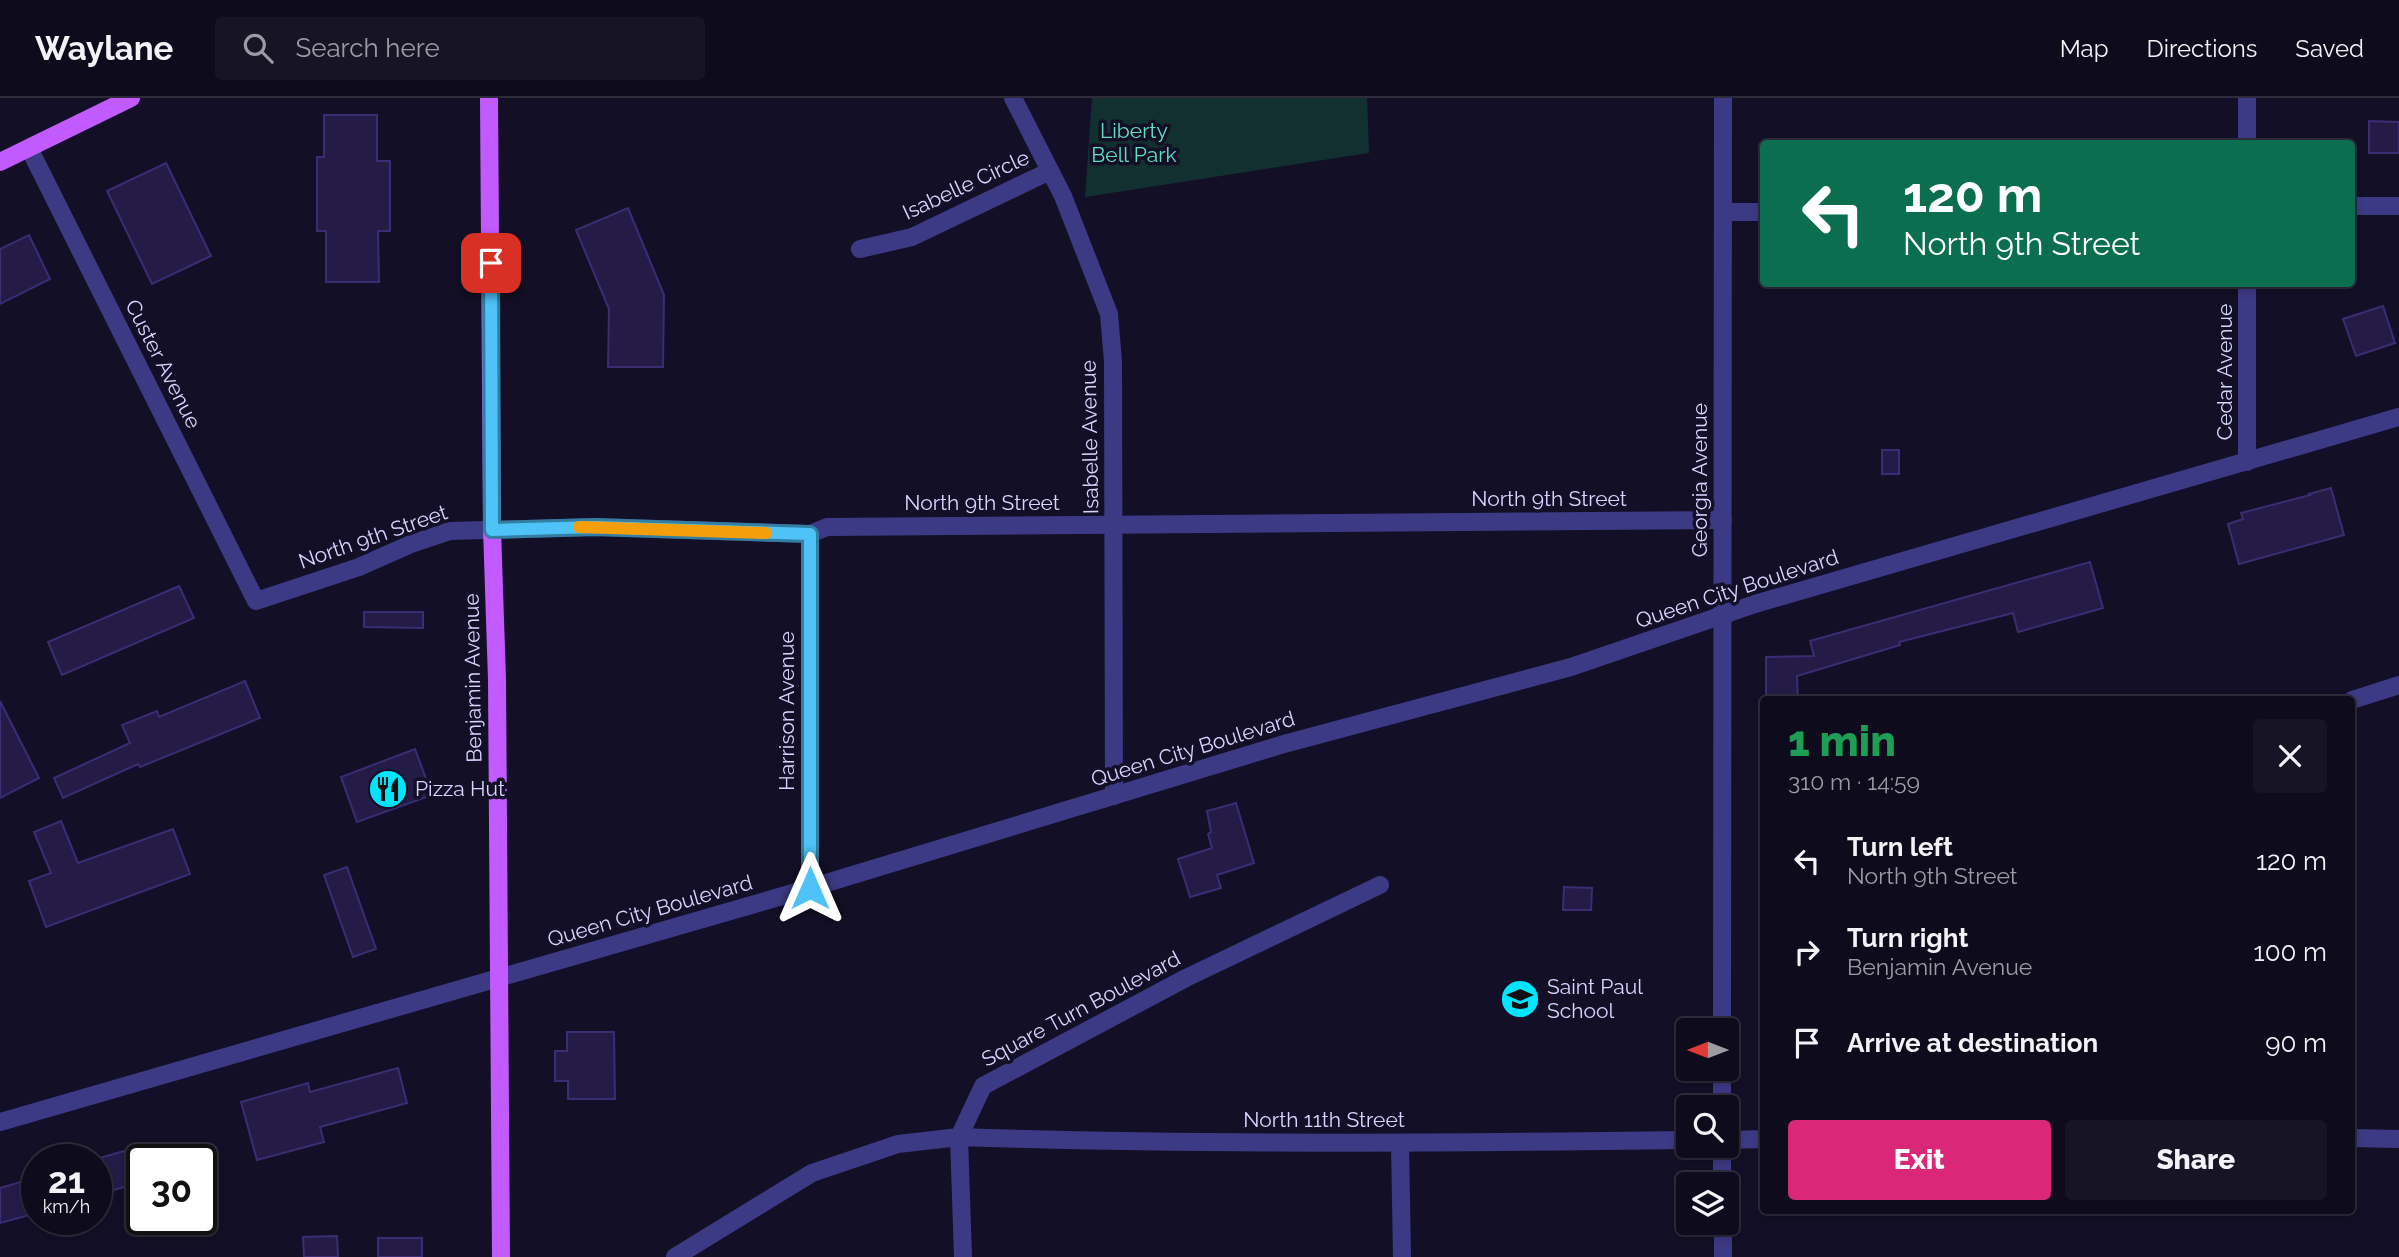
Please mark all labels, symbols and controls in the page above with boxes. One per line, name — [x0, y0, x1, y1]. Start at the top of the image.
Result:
search box — [215, 17, 705, 80]
text: Waylane — [35, 29, 173, 68]
icon: search — [239, 29, 277, 67]
text: Search here — [295, 33, 440, 63]
text: Map — [2060, 34, 2109, 63]
text: Directions — [2147, 34, 2257, 63]
text: Saved — [2295, 34, 2364, 63]
park label: Liberty Bell Park — [1091, 118, 1177, 167]
street label: Isabelle Circle — [899, 144, 1033, 225]
text: 120 m — [1903, 166, 2042, 223]
icon: left — [1788, 168, 1879, 259]
text: North 9th Street — [1903, 225, 2140, 262]
pin — [461, 233, 521, 293]
icon: arrive — [472, 244, 510, 282]
street label: Custer Avenue — [120, 295, 207, 432]
street label: Cedar Avenue — [2212, 304, 2237, 440]
street label: Isabelle Avenue — [1076, 360, 1103, 514]
street label: Georgia Avenue — [1687, 403, 1712, 557]
street label: North 9th Street — [1471, 486, 1627, 511]
street label: North 9th Street — [904, 490, 1060, 515]
street label: North 9th Street — [295, 499, 451, 574]
street label: Queen City Boulevard — [1632, 544, 1841, 633]
street label: Benjamin Avenue — [459, 593, 486, 763]
street label: Harrison Avenue — [774, 631, 799, 791]
street label: Queen City Boulevard — [1088, 706, 1298, 791]
text: 1 min — [1788, 717, 1896, 766]
button: close — [2253, 719, 2327, 793]
restaurant icon: Pizza Hut — [367, 768, 409, 810]
text: 310 m · 14:59 — [1788, 768, 1920, 795]
place label: Pizza Hut — [415, 776, 505, 801]
text: Turn left — [1847, 832, 1953, 862]
icon: left — [1788, 842, 1826, 880]
text: 120 m — [2256, 846, 2327, 876]
position arrow — [773, 851, 847, 925]
text: North 9th Street — [1847, 862, 2018, 889]
street label: Queen City Boulevard — [545, 869, 755, 952]
text: Turn right — [1847, 923, 1968, 953]
icon: right — [1788, 933, 1826, 971]
text: 100 m — [2254, 937, 2327, 967]
street label: Square Turn Boulevard — [977, 946, 1184, 1072]
text: Benjamin Avenue — [1847, 953, 2032, 980]
place label: Saint Paul School — [1547, 974, 1643, 1023]
school or university icon: Saint Paul School — [1499, 978, 1541, 1020]
north arrow — [1676, 1018, 1740, 1082]
map controls — [1676, 1018, 1739, 1235]
icon: arrive — [1788, 1024, 1826, 1062]
text: Arrive at destination — [1847, 1028, 2098, 1058]
text: 90 m — [2265, 1028, 2327, 1058]
button: search — [1676, 1095, 1739, 1158]
street label: North 11th Street — [1243, 1107, 1405, 1132]
button: Exit — [1788, 1120, 2051, 1200]
button: Share — [2065, 1120, 2327, 1200]
speed limit sign: 30 — [126, 1144, 217, 1235]
text: 21 — [48, 1160, 85, 1201]
button: layers — [1676, 1172, 1739, 1235]
text: km/h — [43, 1196, 90, 1217]

